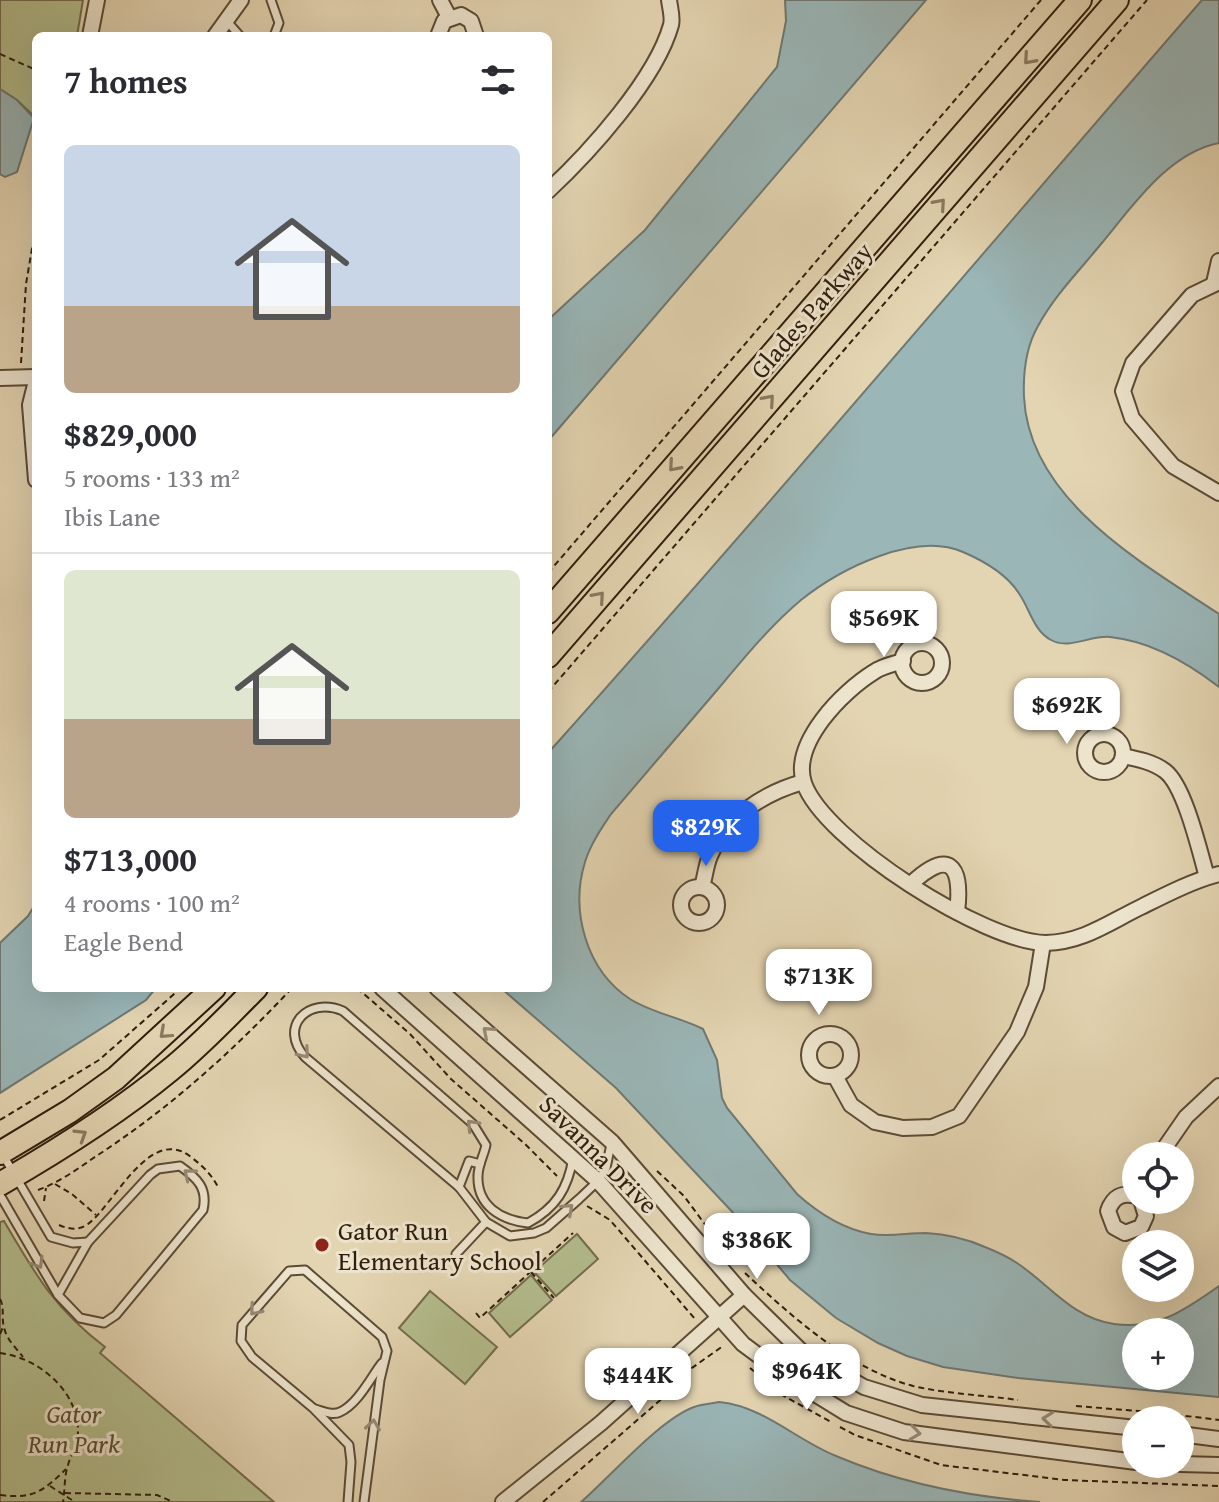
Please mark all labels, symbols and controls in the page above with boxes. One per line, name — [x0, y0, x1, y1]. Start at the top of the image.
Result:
one-way arrow — [1024, 49, 1039, 64]
text: 7 homes — [64, 56, 188, 105]
icon: filters — [476, 58, 520, 102]
icon: home — [220, 197, 364, 341]
one-way arrow — [930, 199, 945, 213]
street label: Glades Parkway — [740, 233, 882, 387]
one-way arrow — [760, 395, 774, 410]
text: $829,000 — [64, 409, 197, 458]
one-way arrow — [670, 457, 684, 472]
text: 5 rooms · 133 m² — [64, 458, 240, 497]
text: Ibis Lane — [64, 497, 161, 536]
one-way arrow — [589, 591, 604, 606]
pin: $569K — [828, 591, 940, 659]
text: $569K — [849, 597, 919, 636]
icon: home — [220, 622, 364, 766]
pin: $692K — [1011, 678, 1123, 746]
text: $692K — [1032, 684, 1102, 723]
pin: $829K — [650, 800, 762, 868]
text: $829K — [671, 806, 741, 845]
text: $713,000 — [64, 834, 197, 883]
text: 4 rooms · 100 m² — [64, 883, 240, 922]
text: Eagle Bend — [64, 922, 183, 961]
pin: $713K — [763, 949, 875, 1017]
text: $713K — [784, 955, 854, 994]
one-way arrow — [160, 1023, 175, 1038]
one-way arrow — [482, 1028, 497, 1042]
one-way arrow — [294, 1043, 309, 1058]
street label: Savanna Drive — [530, 1085, 668, 1223]
one-way arrow — [467, 1120, 482, 1134]
one-way arrow — [72, 1130, 87, 1145]
map controls — [1122, 1142, 1194, 1478]
button: locate — [1122, 1142, 1194, 1214]
one-way arrow — [183, 1170, 198, 1184]
one-way arrow — [558, 1204, 573, 1219]
place label: Gator Run Elementary School — [338, 1211, 542, 1280]
pin: $386K — [701, 1213, 813, 1281]
text: $386K — [722, 1219, 792, 1258]
button: layers — [1122, 1230, 1194, 1302]
marker: Gator Run Elementary School — [313, 1236, 331, 1254]
one-way arrow — [29, 1254, 44, 1269]
one-way arrow — [250, 1301, 265, 1315]
button: + — [1122, 1318, 1194, 1390]
pin: $964K — [751, 1344, 863, 1412]
pin: $444K — [582, 1348, 694, 1416]
text: $964K — [772, 1350, 842, 1389]
text: $444K — [603, 1354, 673, 1393]
park label: Gator Run Park — [27, 1394, 120, 1463]
button: − — [1122, 1406, 1194, 1478]
one-way arrow — [1041, 1410, 1054, 1427]
one-way arrow — [364, 1418, 381, 1432]
one-way arrow — [908, 1424, 922, 1441]

